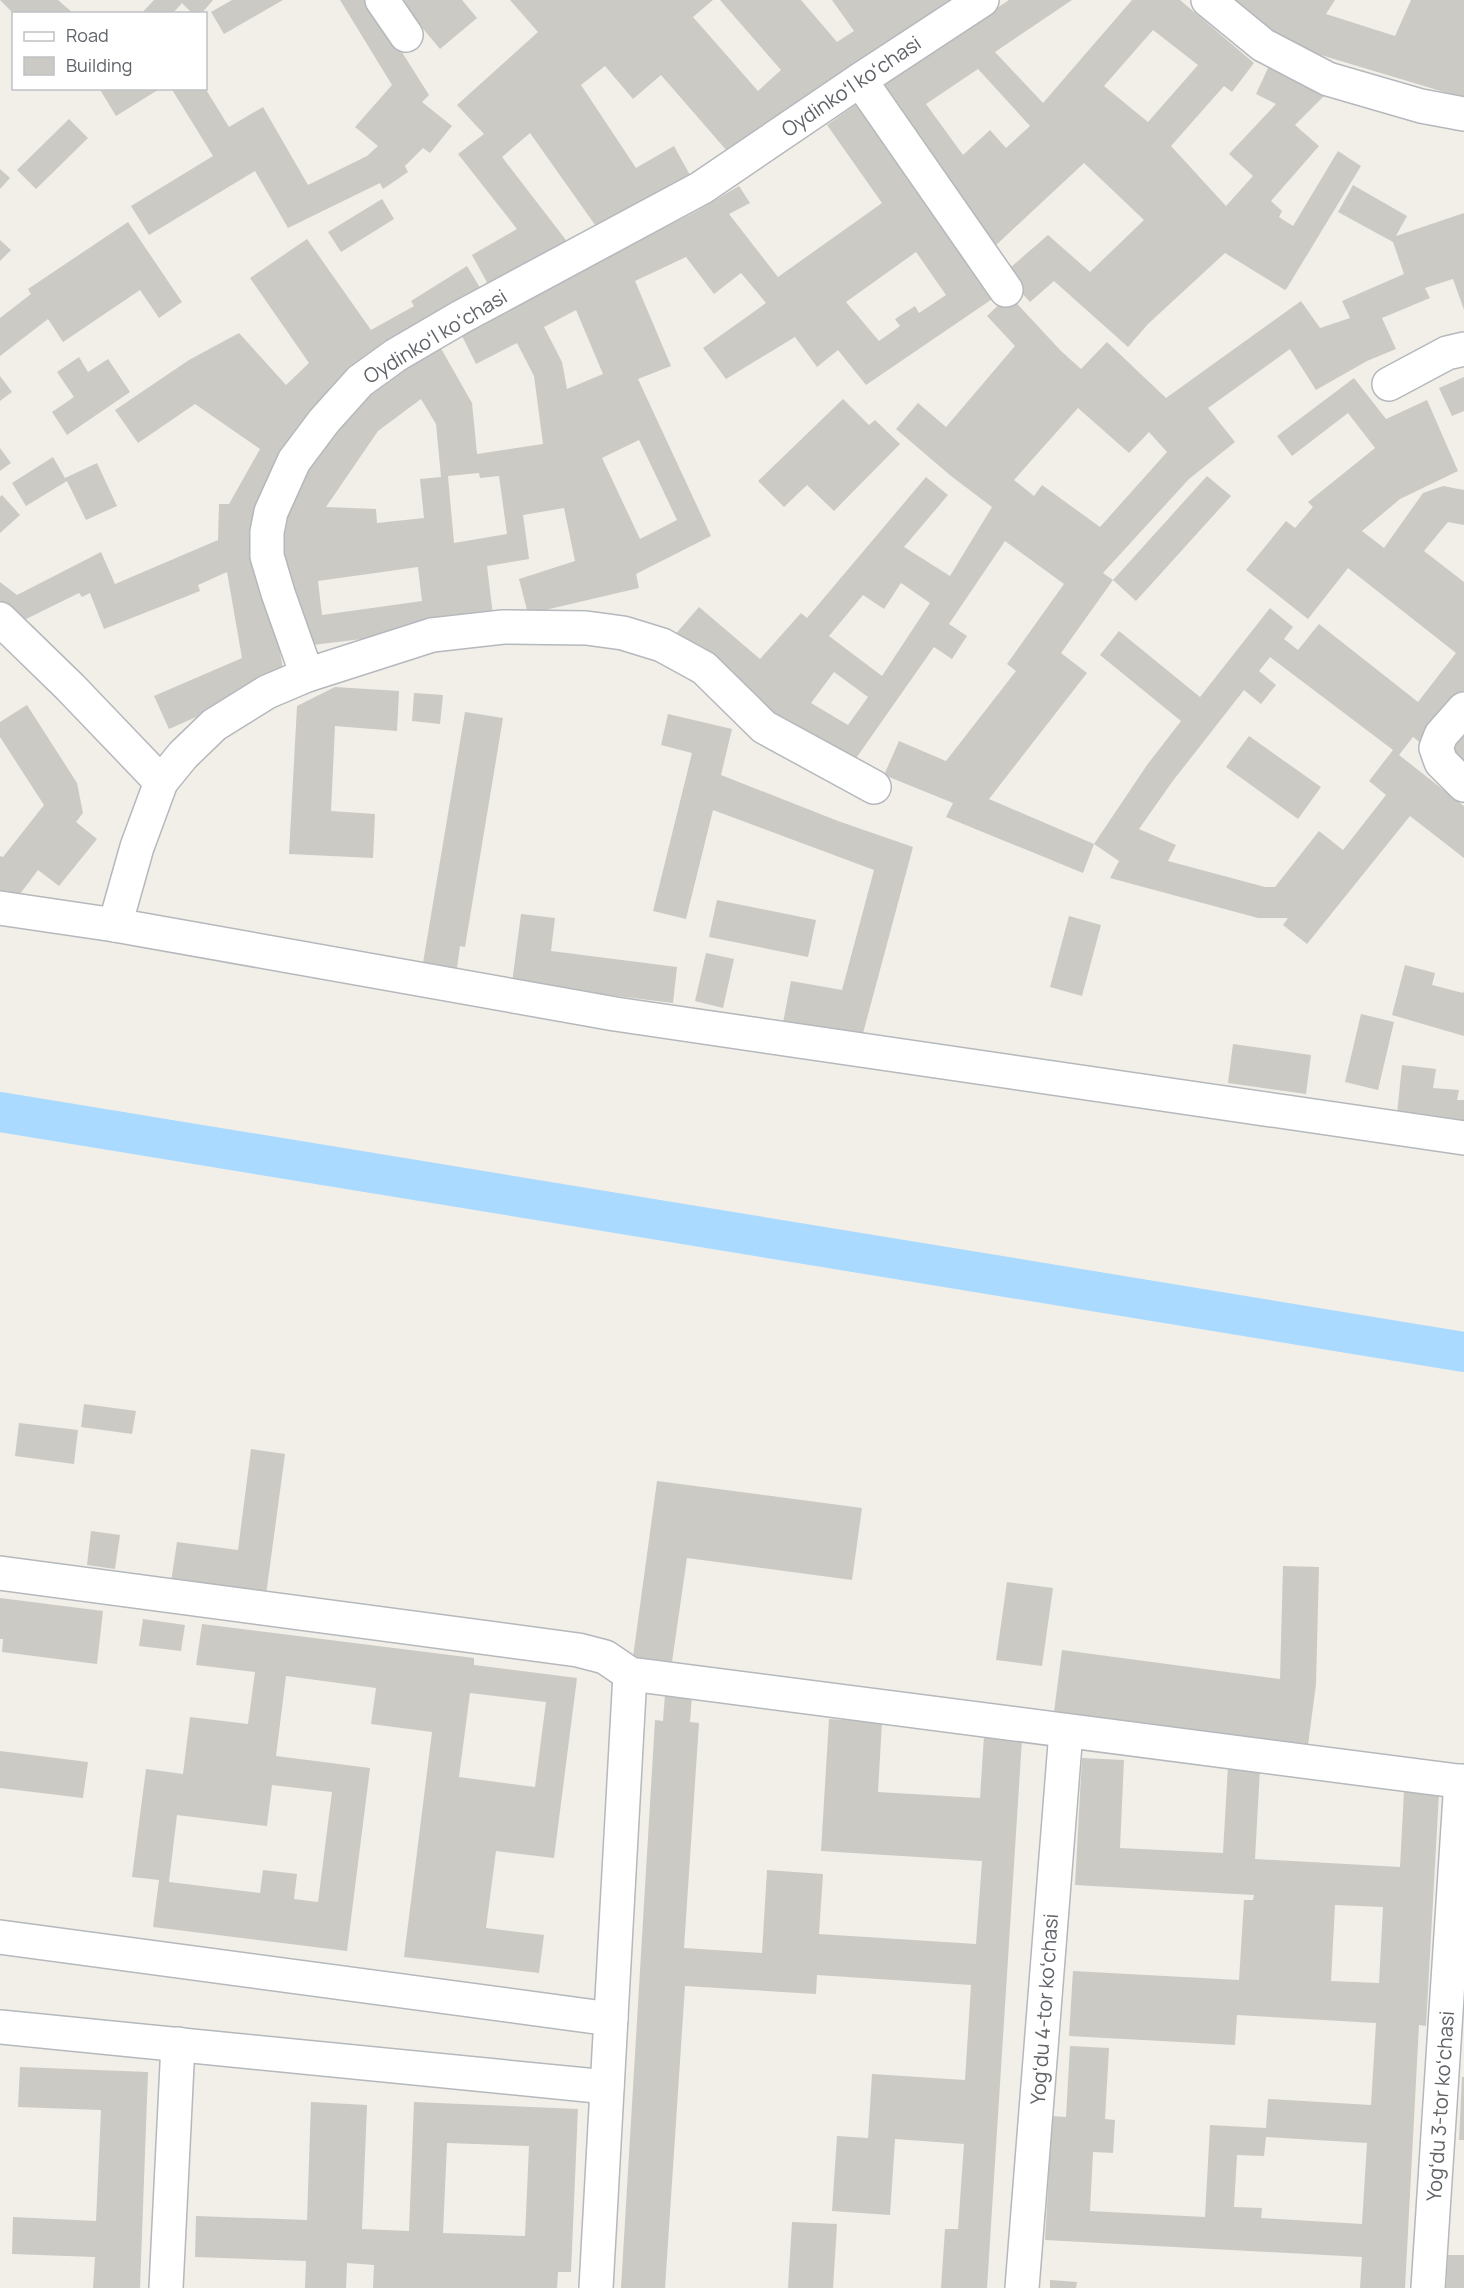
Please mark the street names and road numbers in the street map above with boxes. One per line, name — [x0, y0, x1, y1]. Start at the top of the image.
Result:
street label: Oydinkoʻl koʻchasi — [776, 29, 926, 143]
street label: Oydinkoʻl koʻchasi — [358, 282, 512, 390]
street label: Yogʻdu 4-tor koʻchasi — [1024, 1913, 1064, 2105]
street label: Yogʻdu 3-tor koʻchasi — [1420, 2010, 1460, 2202]

